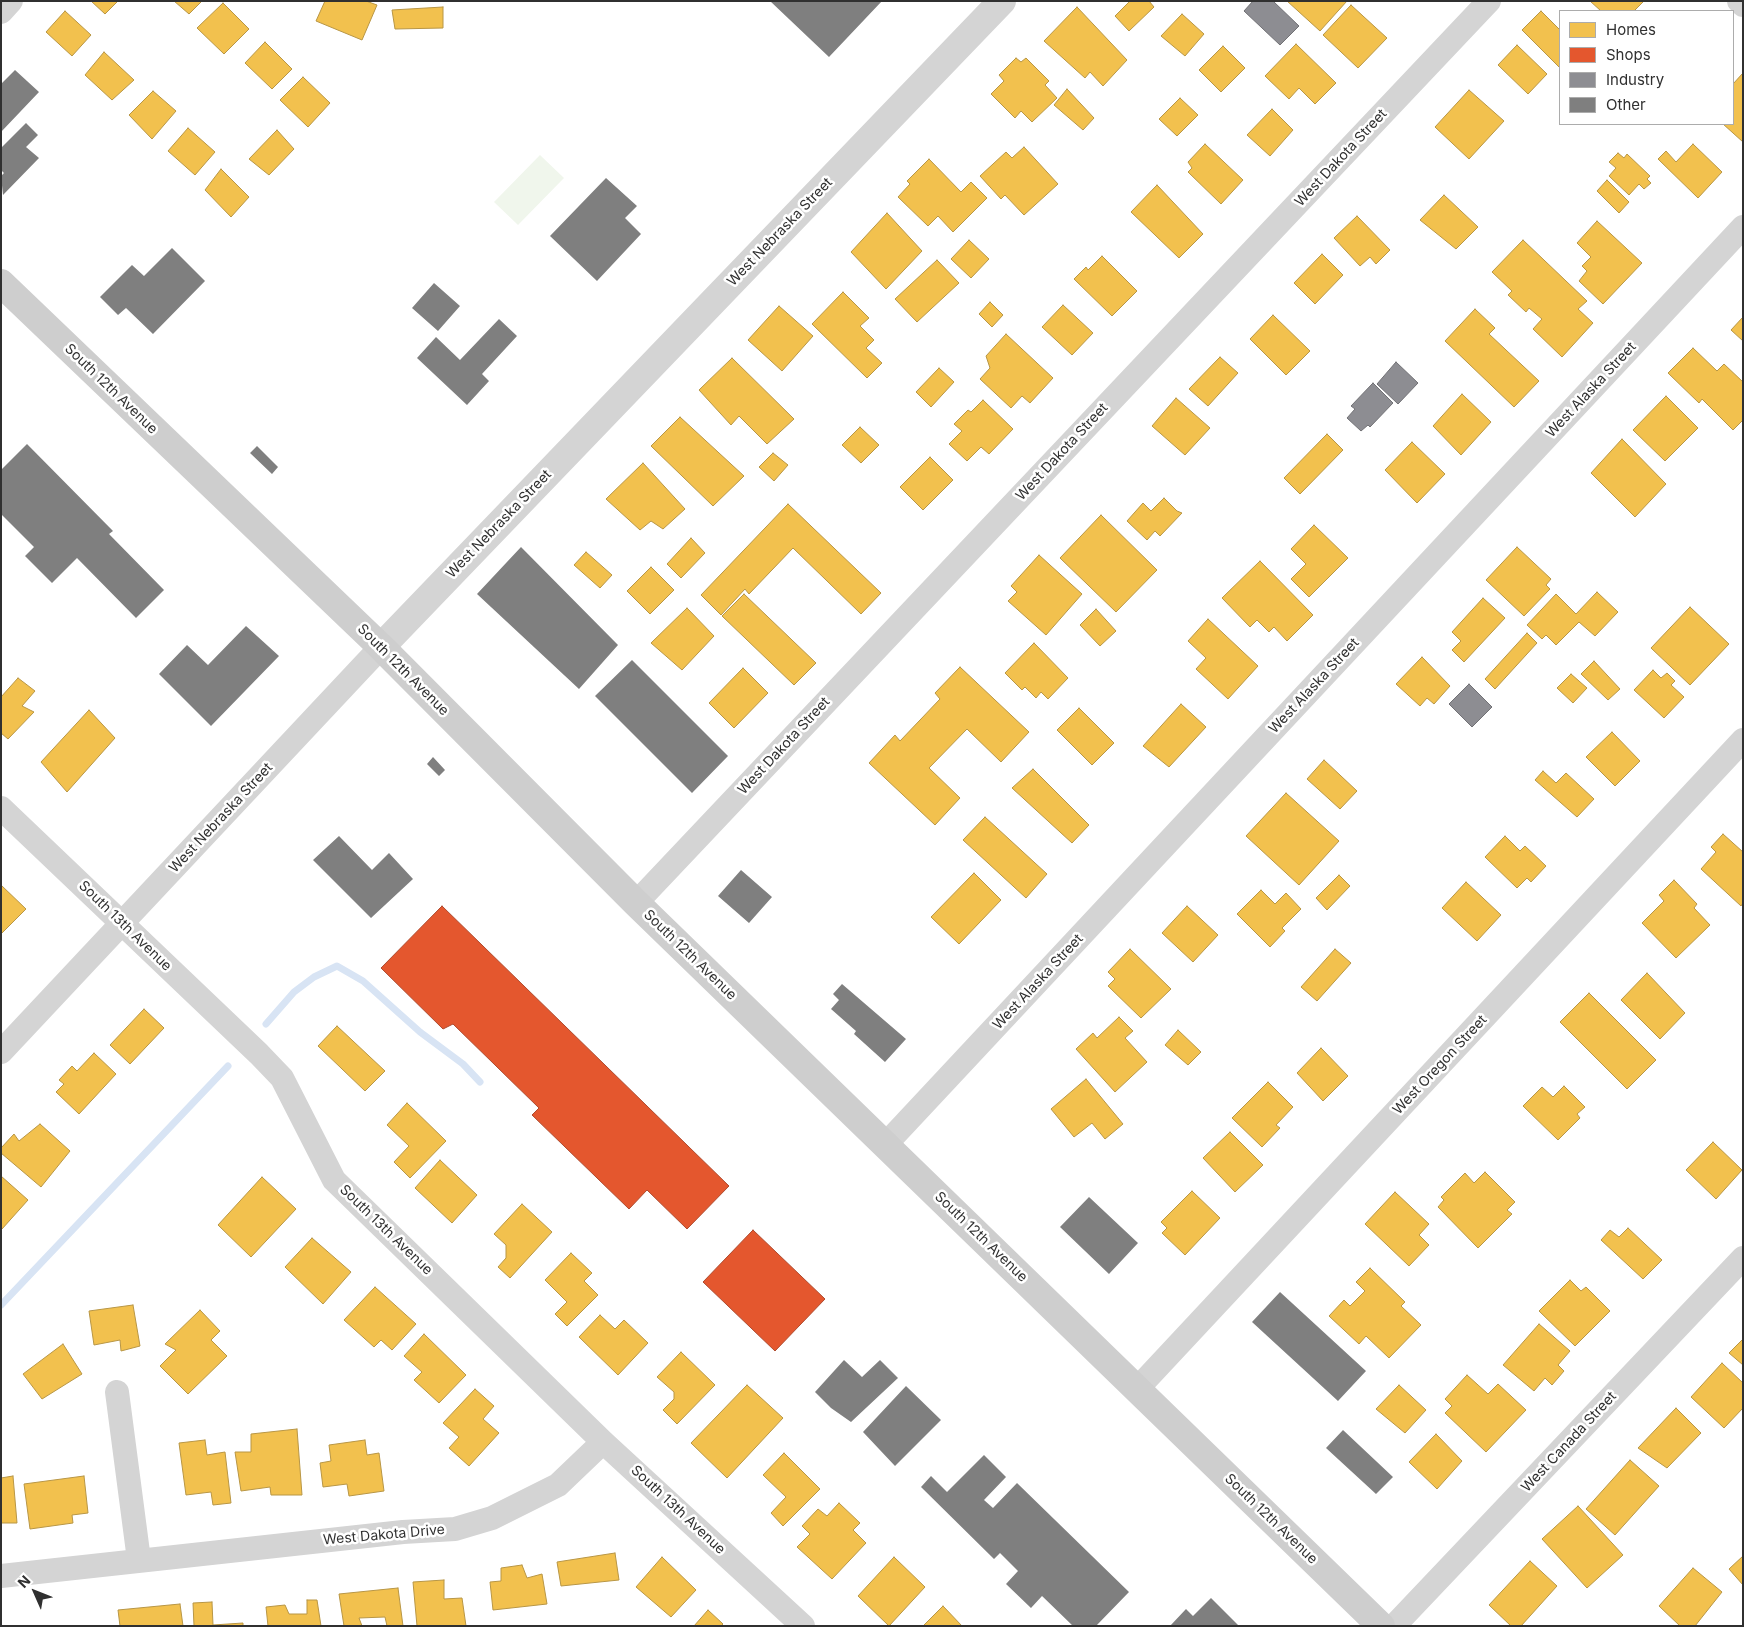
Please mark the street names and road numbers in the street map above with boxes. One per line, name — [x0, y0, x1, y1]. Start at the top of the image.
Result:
street label: West Dakota Street — [1292, 106, 1390, 210]
street label: West Nebraska Street — [724, 174, 836, 290]
street label: West Alaska Street — [1542, 339, 1640, 441]
street label: South 12th Avenue — [61, 340, 161, 438]
street label: West Dakota Street — [1013, 400, 1111, 504]
street label: West Nebraska Street — [443, 466, 555, 582]
street label: South 12th Avenue — [354, 621, 452, 719]
street label: West Alaska Street — [1265, 635, 1363, 737]
street label: West Dakota Street — [735, 694, 833, 798]
street label: West Nebraska Street — [166, 760, 276, 876]
street label: South 13th Avenue — [75, 877, 175, 975]
street label: South 12th Avenue — [640, 906, 740, 1004]
street label: West Alaska Street — [989, 931, 1087, 1033]
street label: West Oregon Street — [1390, 1012, 1490, 1118]
street label: South 13th Avenue — [336, 1181, 436, 1279]
street label: South 12th Avenue — [931, 1188, 1031, 1286]
street label: West Canada Street — [1518, 1388, 1620, 1496]
street label: South 13th Avenue — [627, 1462, 729, 1558]
street label: South 12th Avenue — [1221, 1470, 1321, 1568]
street label: West Dakota Drive — [322, 1521, 446, 1549]

